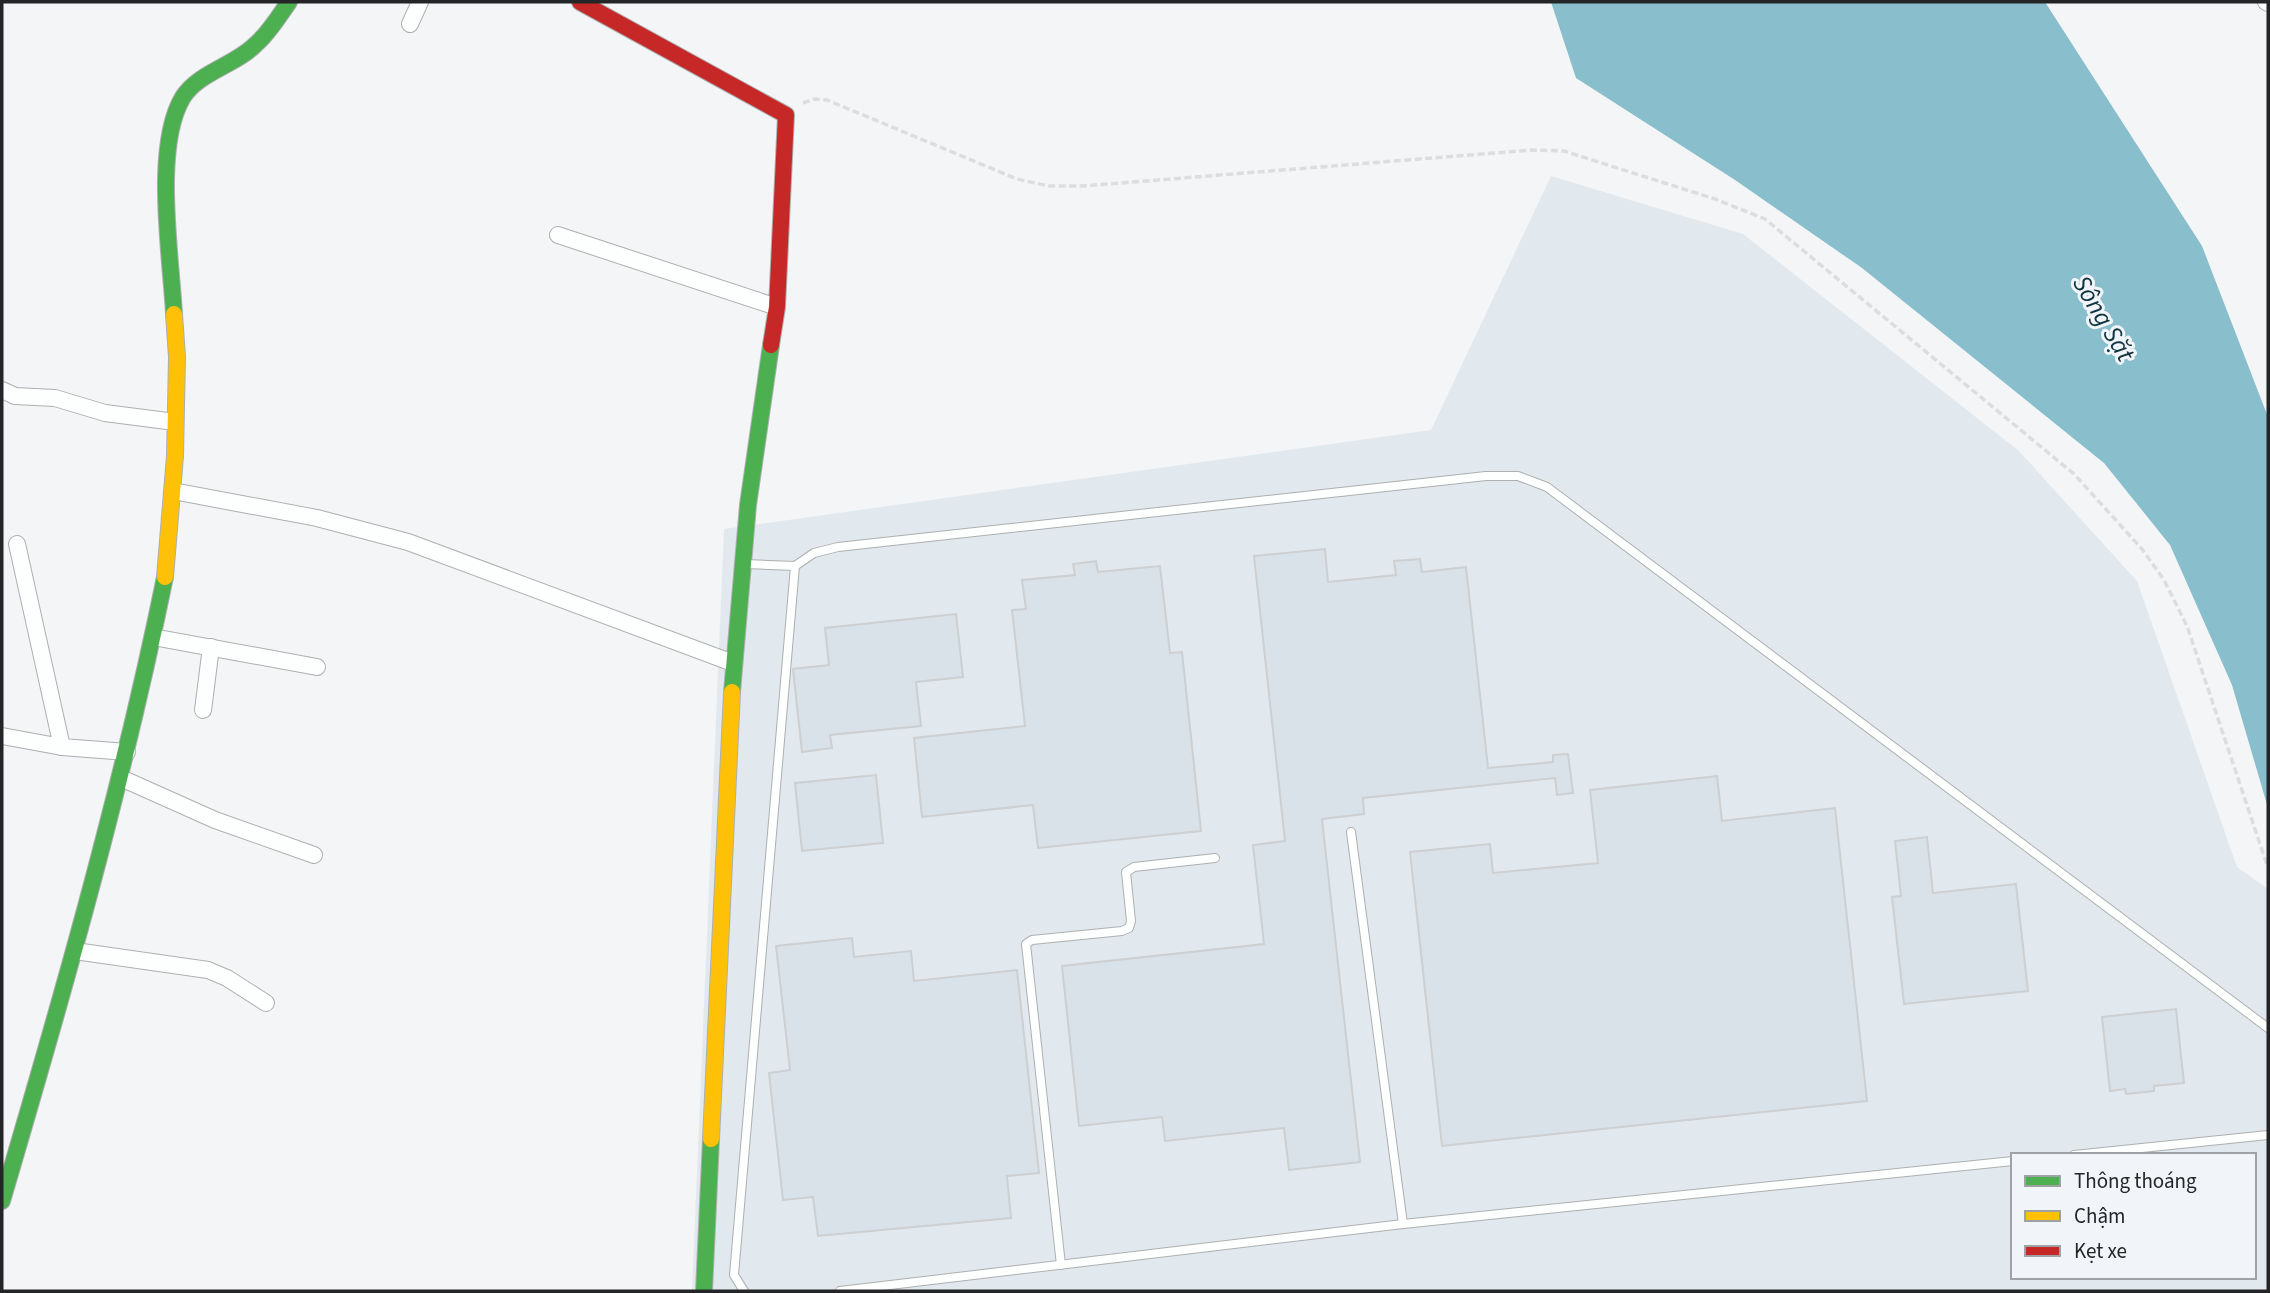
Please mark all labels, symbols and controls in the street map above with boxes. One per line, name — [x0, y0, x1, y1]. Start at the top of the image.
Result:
water label: Sông Sặt — [2063, 268, 2144, 369]
legend — [2011, 1153, 2256, 1279]
text: Thông thoáng — [2074, 1166, 2197, 1196]
text: Chậm — [2074, 1201, 2125, 1231]
text: Kẹt xe — [2074, 1236, 2127, 1266]

